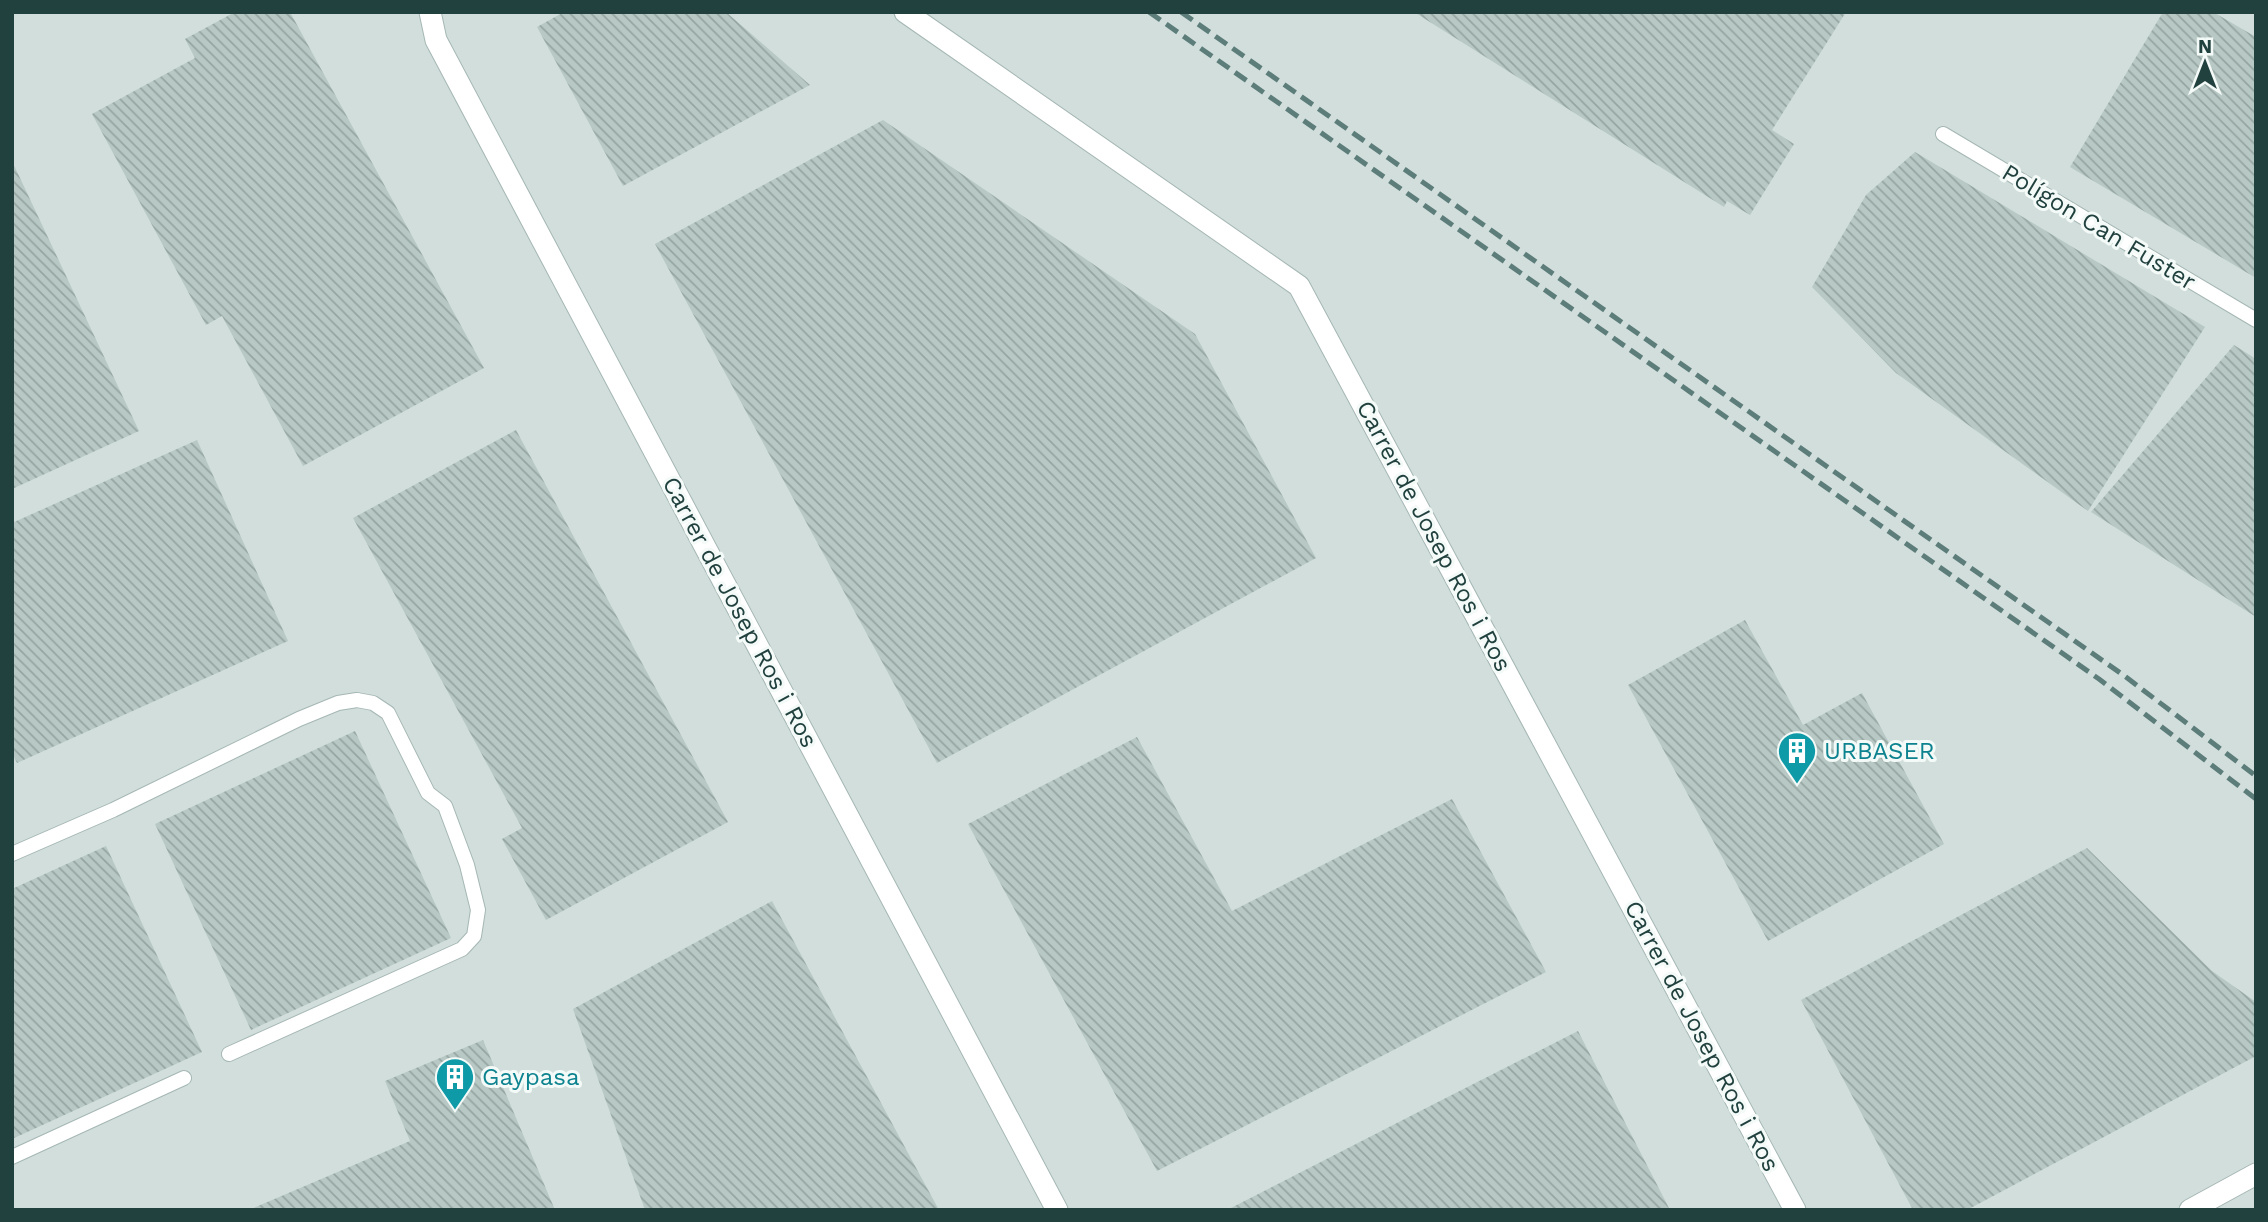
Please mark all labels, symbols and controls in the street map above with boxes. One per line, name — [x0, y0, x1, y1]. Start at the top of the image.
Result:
north arrow — [2170, 28, 2240, 98]
text: N — [2198, 35, 2212, 58]
street label: Polígon Can Fuster — [1997, 158, 2201, 296]
street label: Carrer de Josep Ros i Ros — [1351, 396, 1517, 676]
street label: Carrer de Josep Ros i Ros — [657, 472, 823, 752]
building icon: URBASER — [1776, 730, 1818, 785]
place label: URBASER — [1824, 737, 1935, 765]
street label: Carrer de Josep Ros i Ros — [1619, 896, 1785, 1176]
building icon: Gaypasa — [434, 1056, 476, 1111]
place label: Gaypasa — [482, 1063, 580, 1091]

